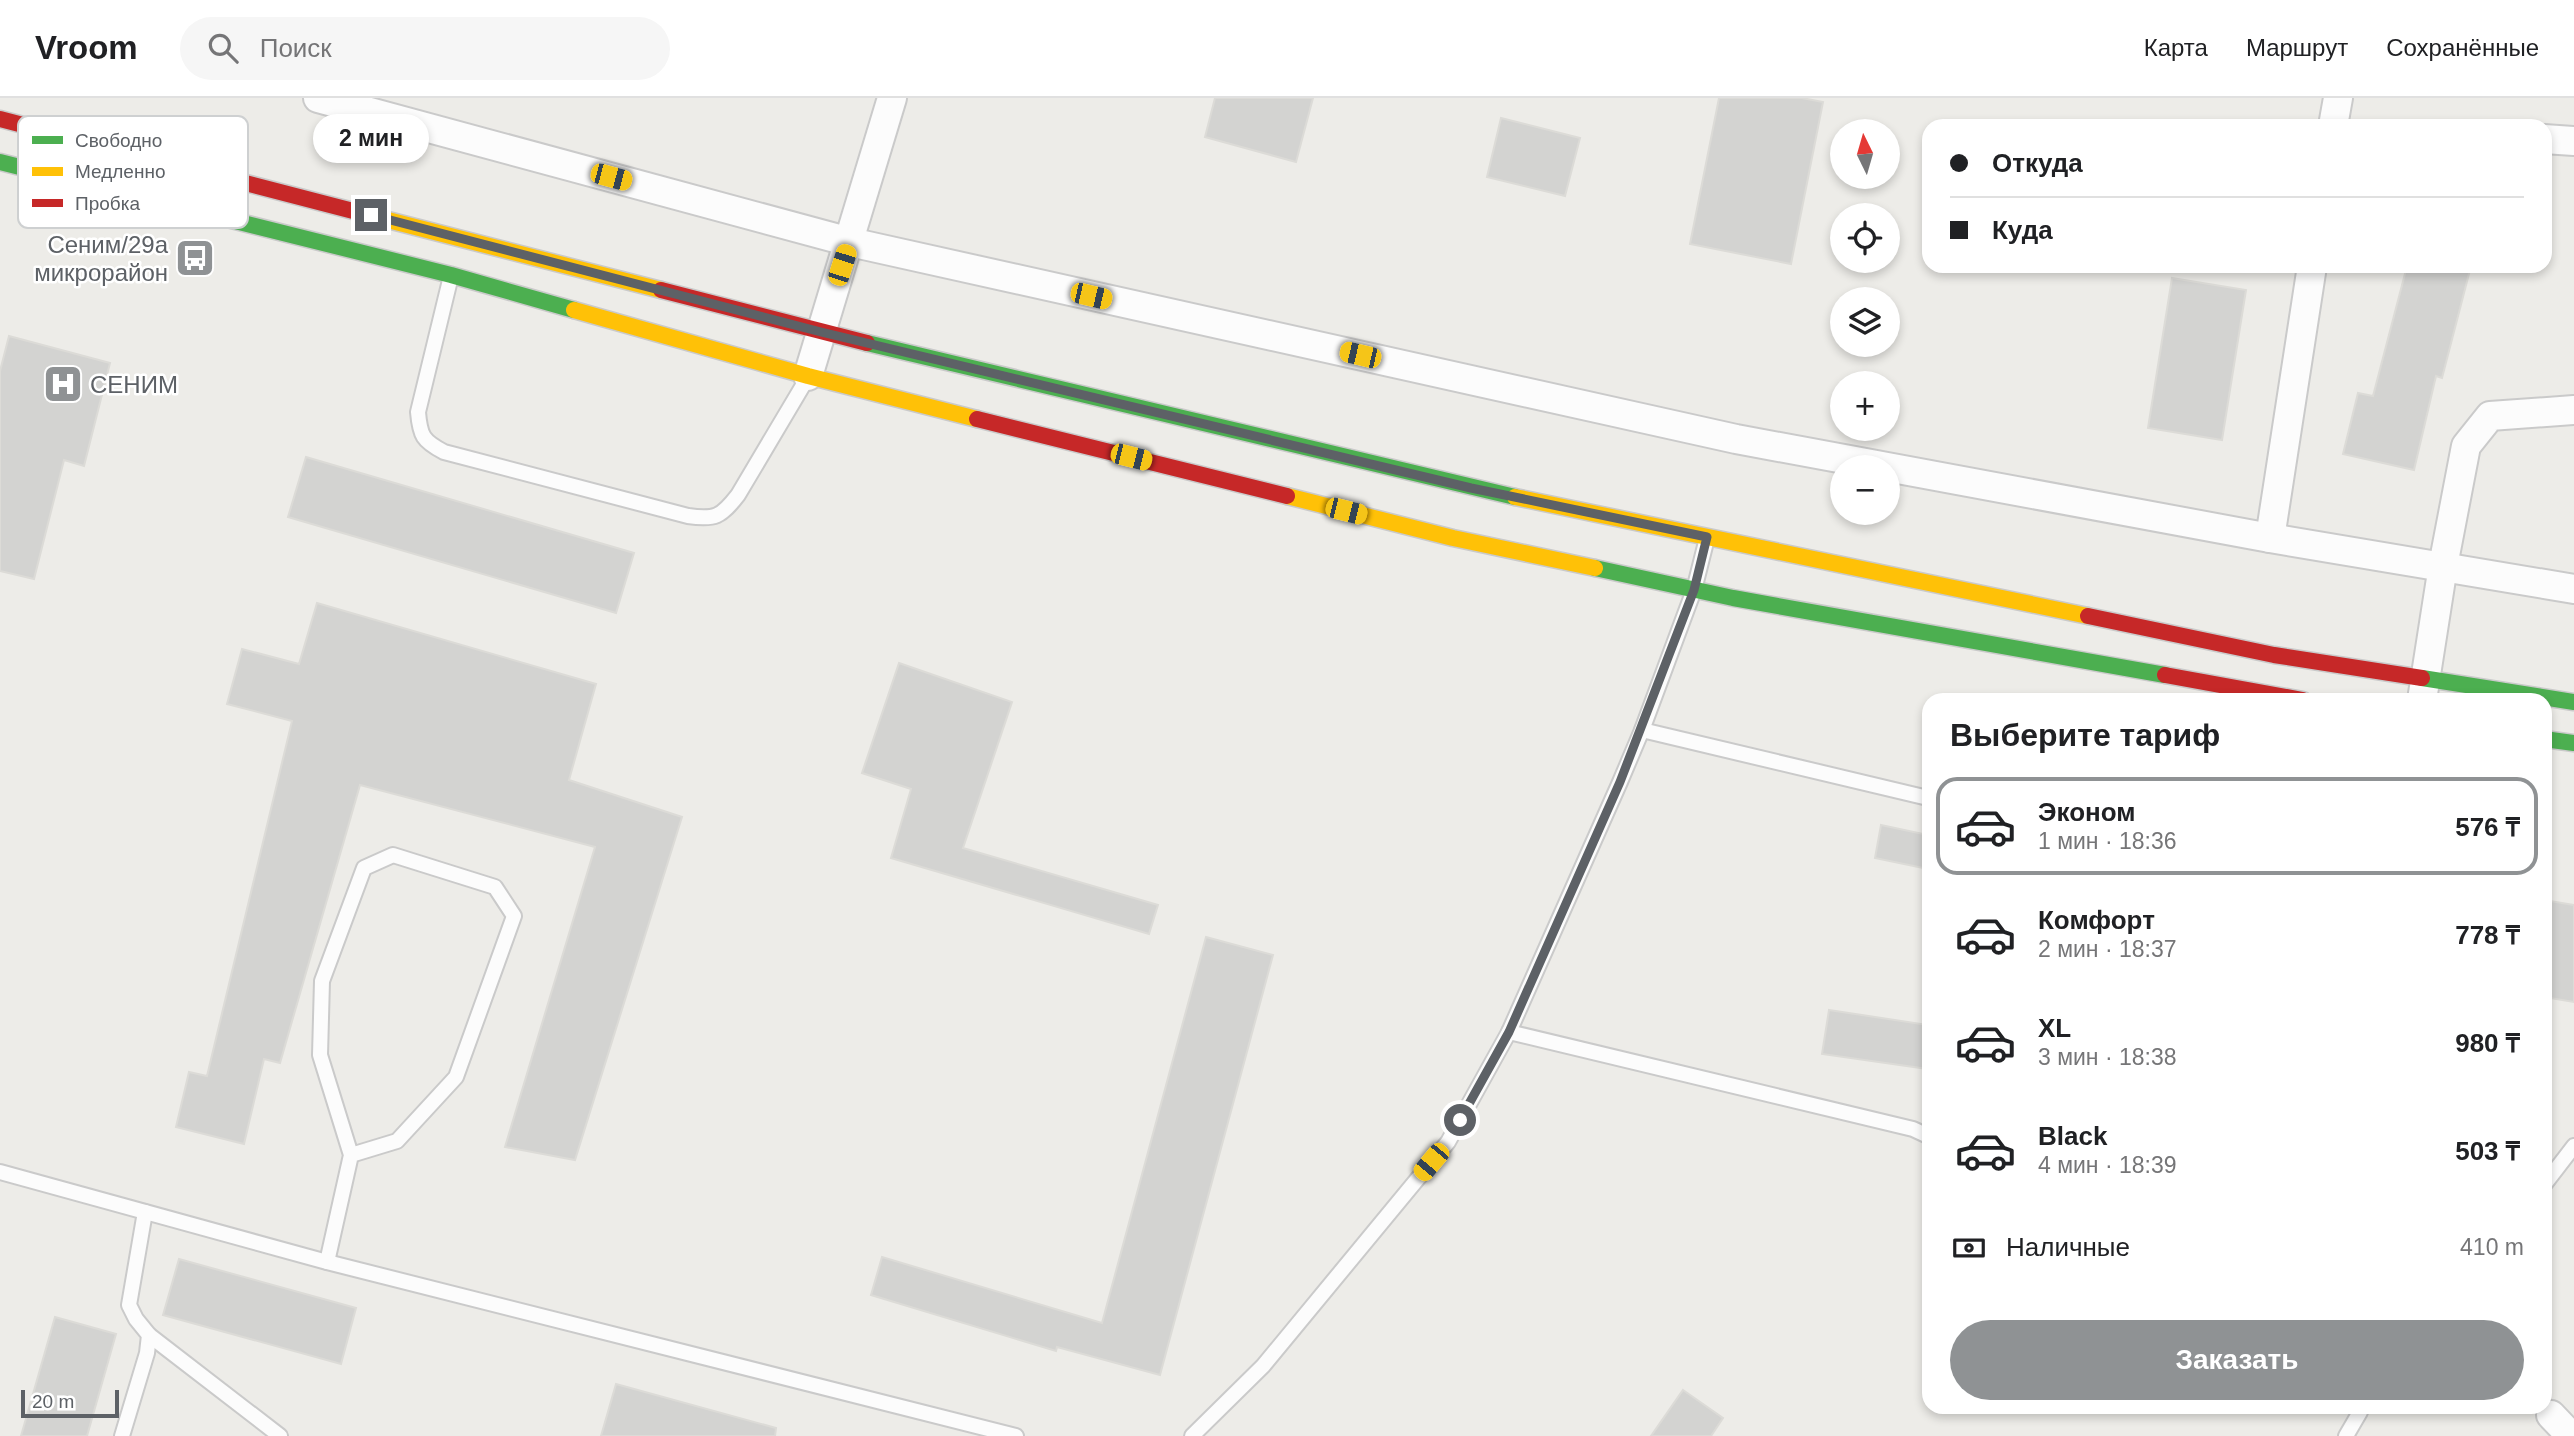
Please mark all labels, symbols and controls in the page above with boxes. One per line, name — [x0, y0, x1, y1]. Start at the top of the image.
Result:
search box — [180, 17, 670, 80]
text: Vroom — [35, 29, 138, 66]
icon: search — [204, 29, 242, 67]
text: Поиск — [260, 33, 332, 63]
text: Карта — [2144, 34, 2208, 61]
text: Маршрут — [2246, 34, 2348, 61]
text: Сохранённые — [2386, 34, 2539, 61]
callout: 2 мин — [313, 114, 429, 162]
legend — [18, 116, 248, 228]
north arrow — [1830, 119, 1900, 189]
map controls — [1830, 119, 1900, 525]
text: 2 мин — [339, 125, 403, 151]
text: Свободно — [75, 130, 162, 151]
text: Откуда — [1992, 148, 2083, 178]
text: Медленно — [75, 161, 165, 182]
car — [588, 161, 635, 193]
text: Пробка — [75, 193, 140, 214]
route end — [355, 199, 387, 231]
button: locate — [1830, 203, 1900, 273]
text: Куда — [1992, 215, 2053, 245]
place label: Сеним/29а микрорайон — [34, 231, 169, 286]
bus stop icon: Сеним/29а микрорайон — [174, 237, 216, 279]
car — [826, 242, 859, 288]
car — [1069, 281, 1114, 311]
button: layers — [1830, 287, 1900, 357]
car — [1338, 340, 1383, 370]
hospital icon: СЕНИМ — [42, 363, 84, 405]
place label: СЕНИМ — [90, 371, 178, 398]
button: + — [1830, 371, 1900, 441]
car — [1109, 442, 1154, 472]
button: − — [1830, 455, 1900, 525]
car — [1324, 496, 1369, 526]
text: Выберите тариф — [1950, 717, 2220, 753]
icon: car — [1954, 795, 2017, 858]
text: Эконом — [2038, 797, 2136, 827]
text: 576 ₸ — [2455, 812, 2520, 842]
text: 1 мин · 18:36 — [2038, 828, 2177, 854]
icon: car — [1954, 903, 2017, 966]
text: Комфорт — [2038, 905, 2155, 935]
text: 778 ₸ — [2455, 920, 2520, 950]
text: 2 мин · 18:37 — [2038, 936, 2177, 962]
icon: car — [1954, 1011, 2017, 1074]
text: XL — [2038, 1013, 2071, 1043]
text: 980 ₸ — [2455, 1028, 2520, 1058]
text: 3 мин · 18:38 — [2038, 1044, 2177, 1070]
route start — [1444, 1104, 1476, 1136]
icon: car — [1954, 1119, 2017, 1182]
text: Black — [2038, 1121, 2107, 1151]
text: 503 ₸ — [2455, 1136, 2520, 1166]
car — [1410, 1139, 1453, 1185]
text: 4 мин · 18:39 — [2038, 1152, 2177, 1178]
icon: cash — [1950, 1229, 1988, 1267]
text: Наличные — [2006, 1232, 2130, 1262]
text: 410 m — [2460, 1234, 2524, 1260]
button: Заказать — [1950, 1320, 2524, 1400]
scale bar — [21, 1387, 119, 1419]
text: 20 m — [32, 1391, 74, 1412]

